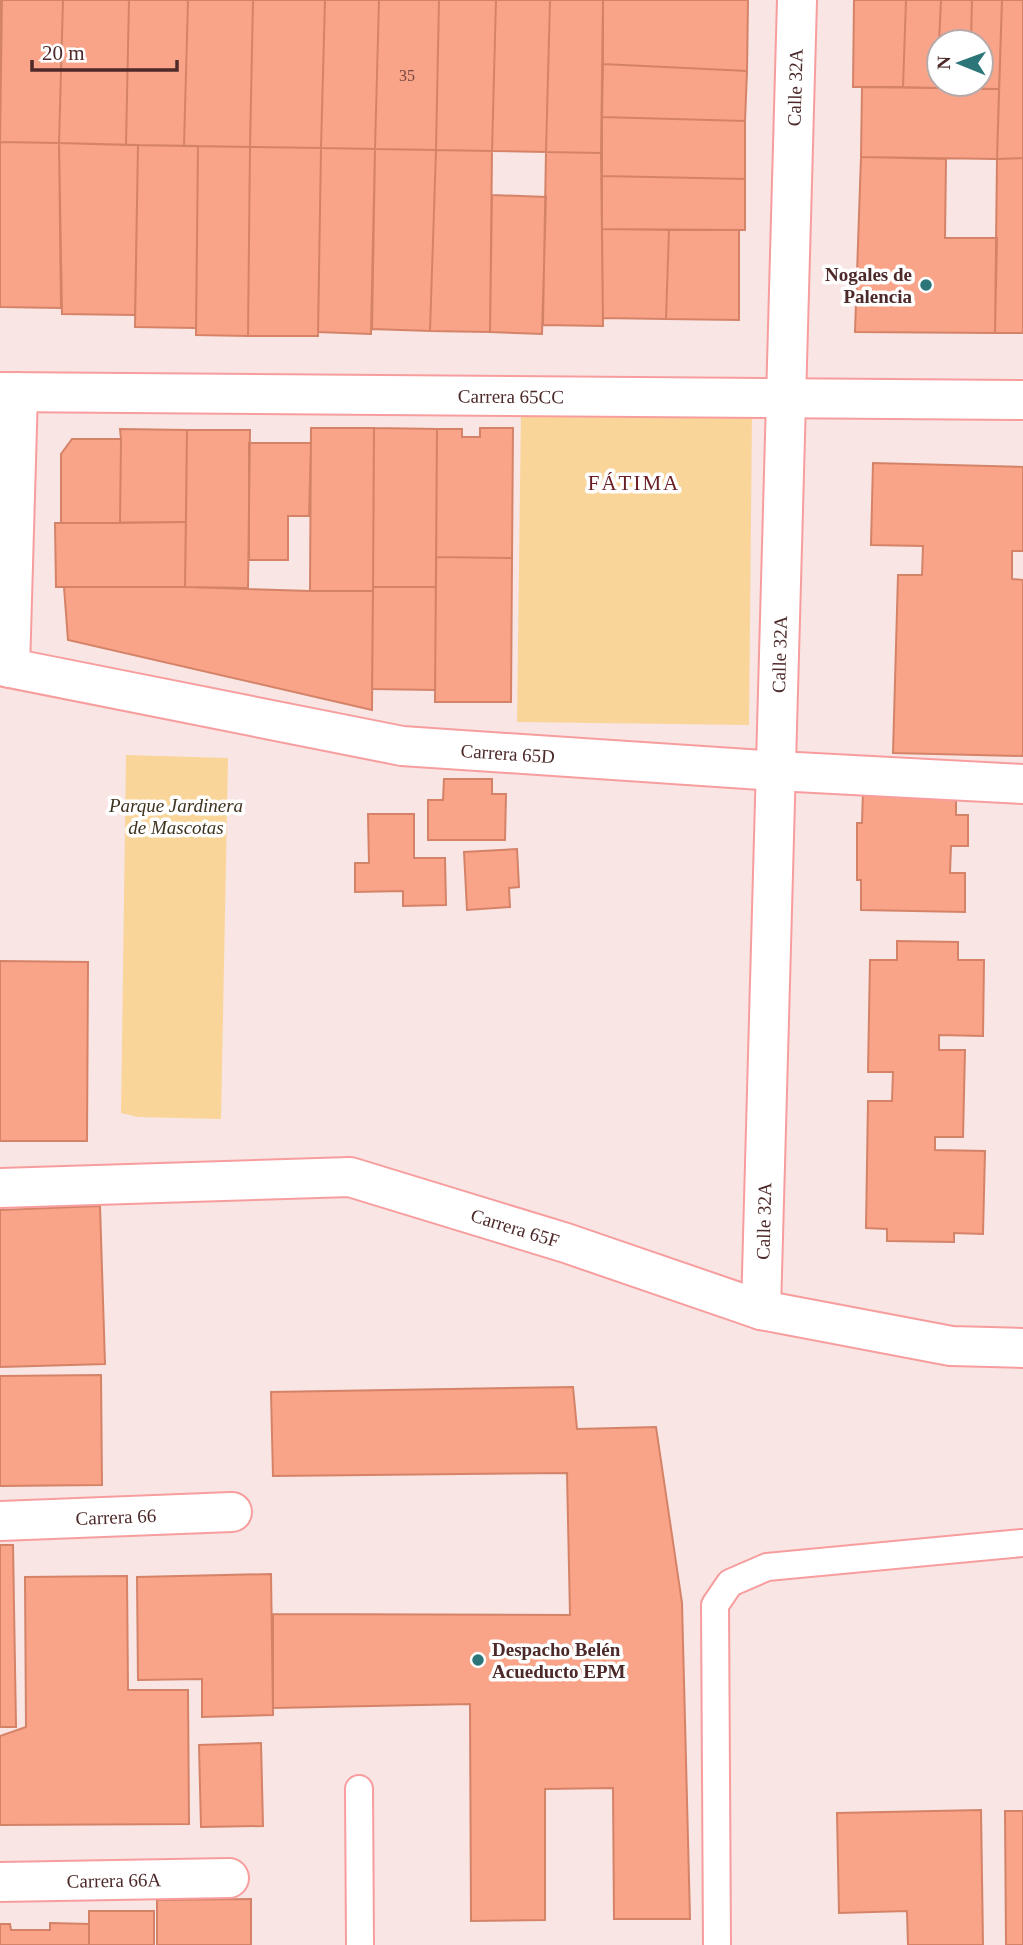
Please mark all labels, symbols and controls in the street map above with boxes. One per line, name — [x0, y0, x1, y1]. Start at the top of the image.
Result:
scale bar — [32, 28, 177, 72]
north arrow — [925, 28, 995, 98]
text: 20 m — [42, 41, 85, 65]
street label: Calle 32A — [783, 48, 806, 127]
text: N — [933, 55, 954, 70]
house number: 35 — [399, 67, 415, 84]
place label: Nogales de Palencia — [825, 264, 912, 307]
marker: Nogales de Palencia — [918, 277, 934, 293]
street label: Carrera 65CC — [458, 385, 564, 407]
district label: FÁTIMA — [588, 471, 680, 495]
street label: Calle 32A — [767, 615, 791, 693]
street label: Carrera 65D — [460, 739, 556, 767]
park label: Parque Jardinera de Mascotas — [108, 795, 243, 838]
street label: Calle 32A — [752, 1182, 775, 1260]
street label: Carrera 65F — [469, 1204, 562, 1251]
street label: Carrera 66 — [75, 1504, 157, 1529]
place label: Despacho Belén Acueducto EPM — [492, 1639, 626, 1682]
marker: Despacho Belén Acueducto EPM — [470, 1652, 486, 1668]
street label: Carrera 66A — [67, 1869, 162, 1891]

